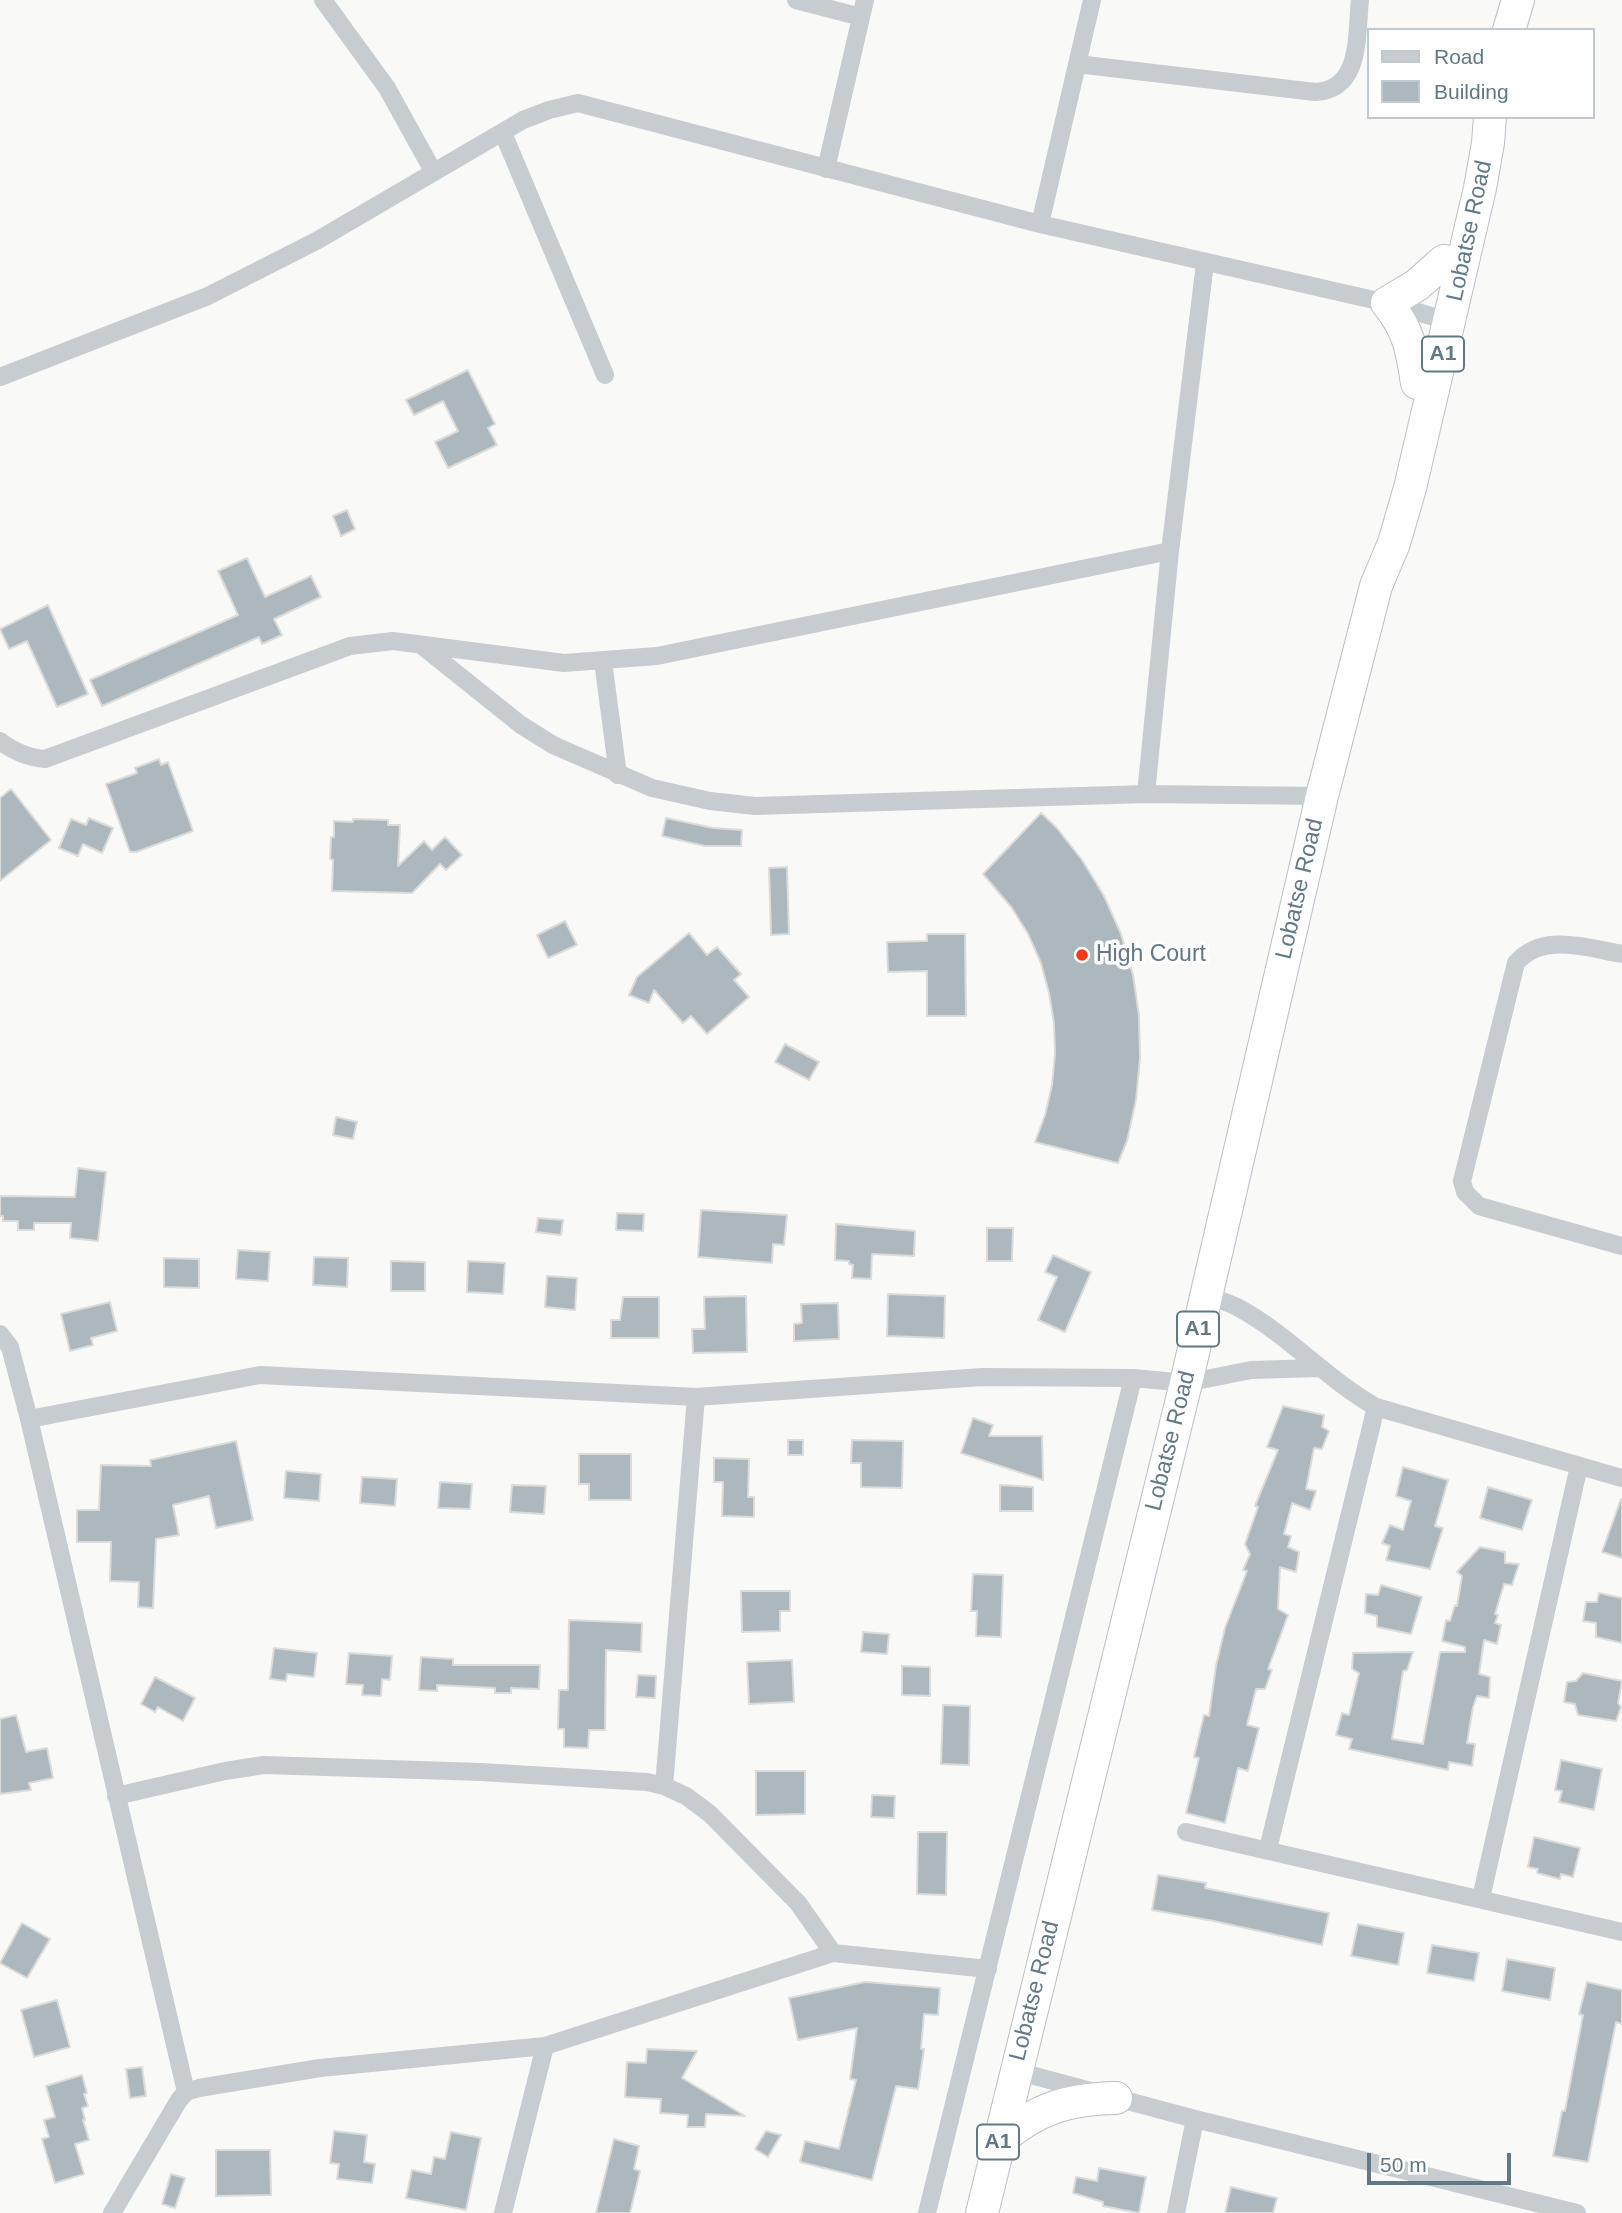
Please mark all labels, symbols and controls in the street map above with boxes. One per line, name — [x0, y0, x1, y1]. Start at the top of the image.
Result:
legend — [1366, 28, 1594, 119]
text: Road — [1434, 45, 1484, 68]
text: Building — [1434, 80, 1509, 103]
street label: Lobatse Road — [1442, 158, 1498, 304]
road number: A1 — [1422, 336, 1464, 372]
street label: Lobatse Road — [1270, 816, 1330, 962]
place label: High Court — [1096, 941, 1206, 969]
marker: High Court — [1074, 947, 1090, 963]
road number: A1 — [1177, 1312, 1219, 1346]
street label: Lobatse Road — [1140, 1368, 1202, 1514]
street label: Lobatse Road — [1004, 1918, 1066, 2064]
road number: A1 — [977, 2124, 1019, 2160]
scale bar — [1370, 2140, 1514, 2184]
text: 50 m — [1380, 2153, 1427, 2176]

